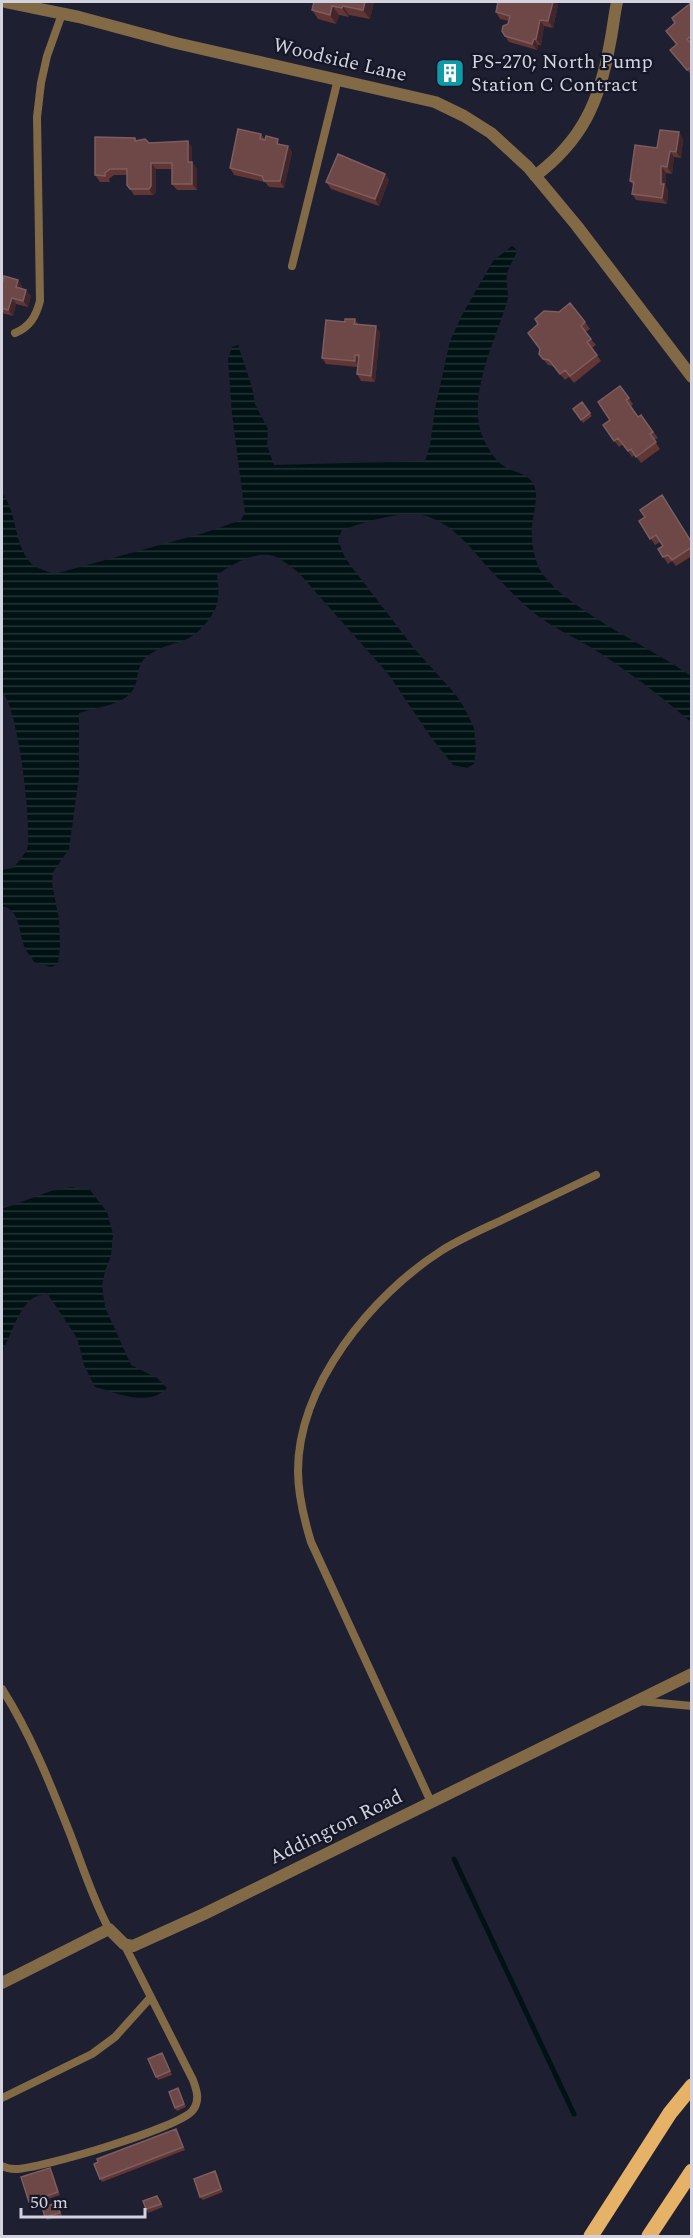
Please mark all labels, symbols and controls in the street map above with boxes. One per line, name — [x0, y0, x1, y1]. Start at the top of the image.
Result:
street label: Woodside Lane — [270, 30, 410, 90]
place label: PS-270; North Pump Station C Contract — [471, 47, 653, 100]
building icon: PS-270; North Pump Station C Contract — [434, 57, 466, 89]
street label: Addington Road — [264, 1782, 408, 1872]
scale bar — [21, 2181, 146, 2219]
text: 50 m — [30, 2189, 68, 2216]

